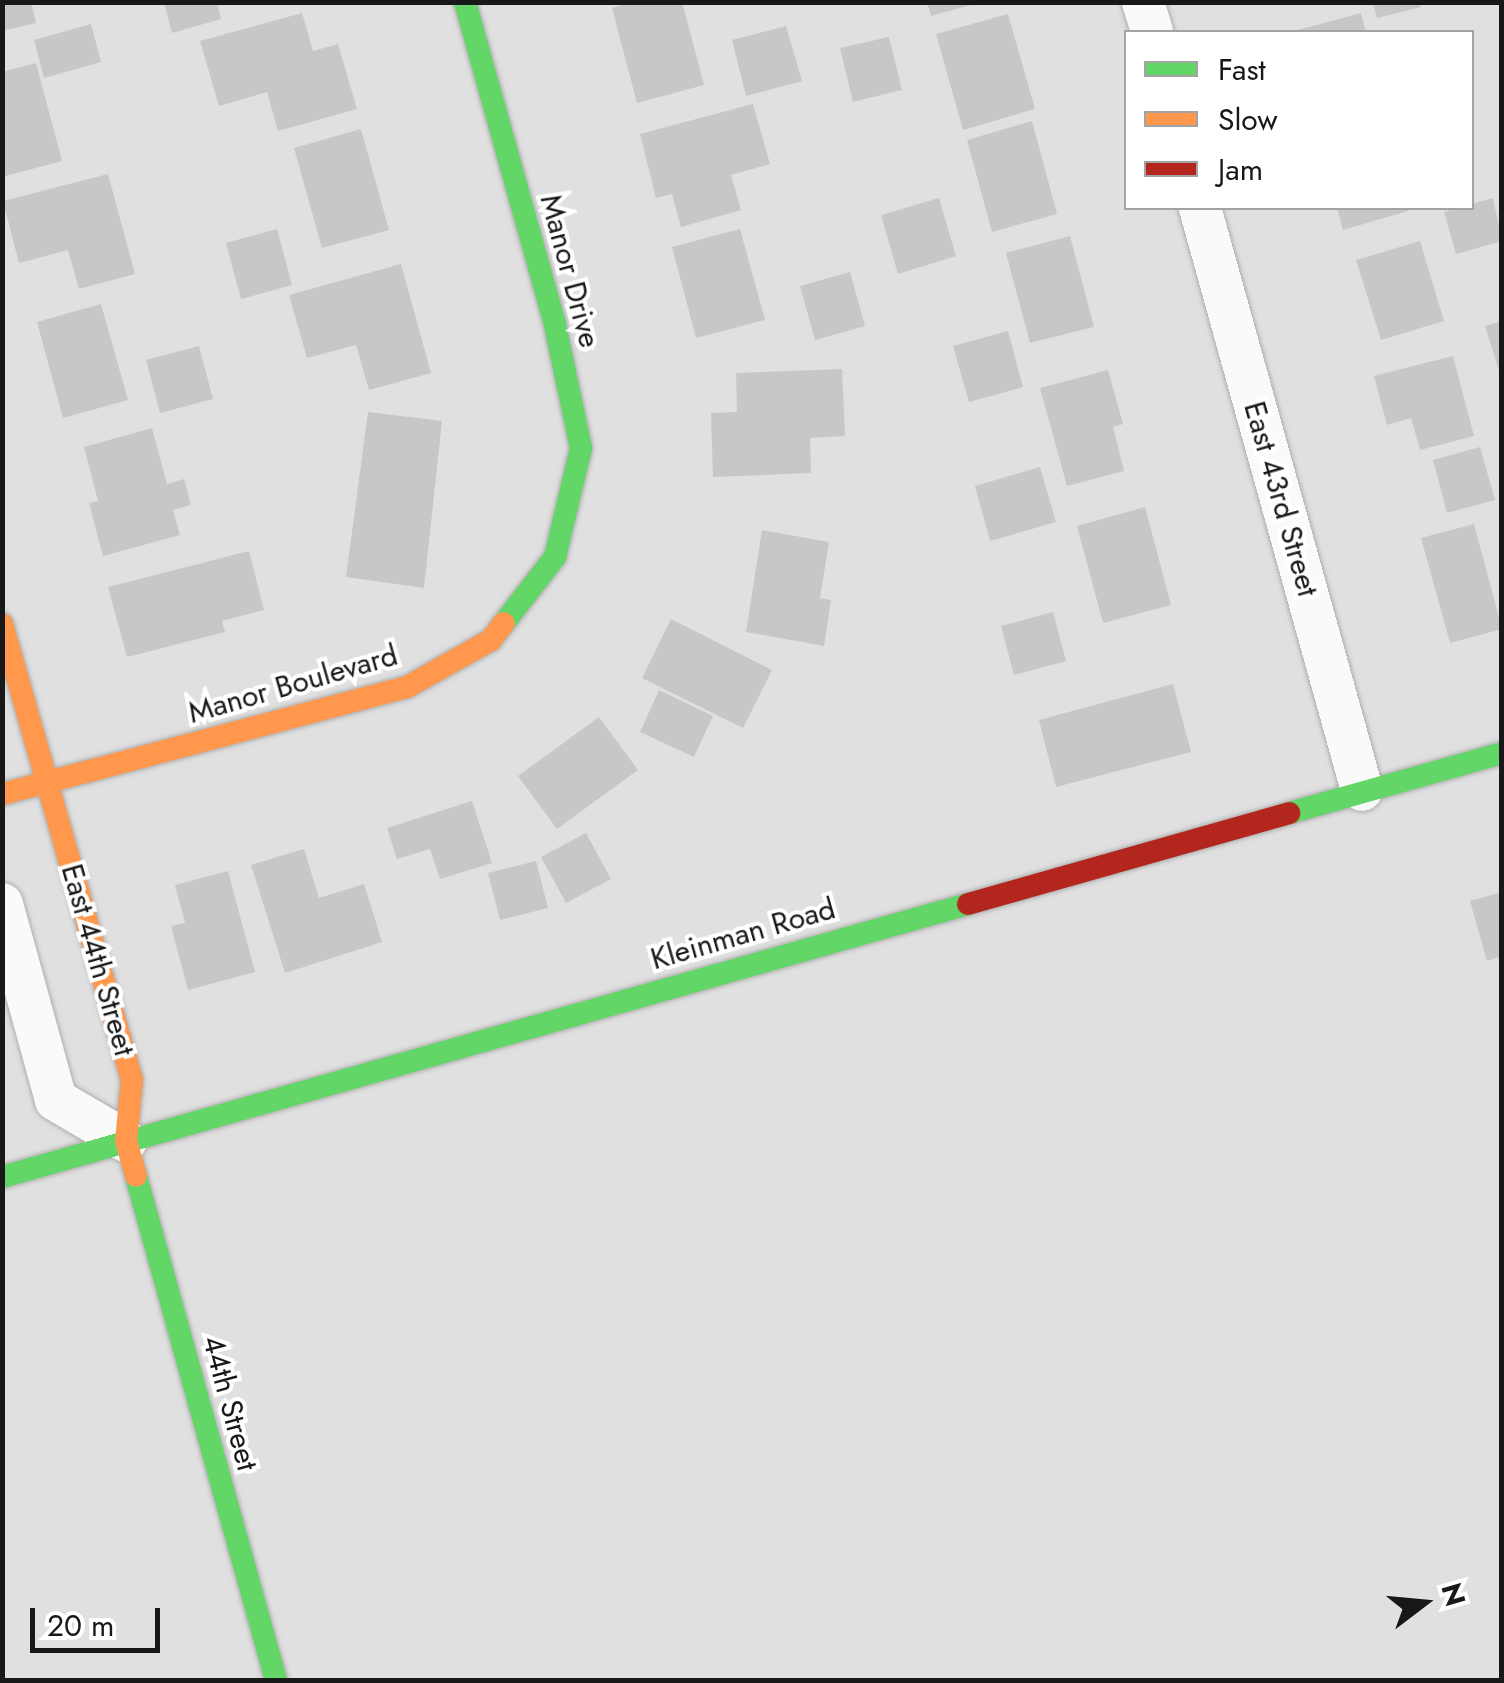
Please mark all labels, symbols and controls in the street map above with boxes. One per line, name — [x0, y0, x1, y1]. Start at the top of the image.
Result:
legend — [1124, 30, 1474, 210]
text: Fast — [1218, 48, 1266, 91]
text: Slow — [1218, 98, 1278, 141]
text: Jam — [1218, 148, 1263, 191]
street label: Manor Drive — [532, 191, 608, 351]
street label: East 43rd Street — [1236, 397, 1326, 601]
street label: Manor Boulevard — [184, 637, 402, 731]
street label: East 44th Street — [53, 860, 143, 1060]
street label: Kleinman Road — [647, 890, 839, 978]
street label: 44th Street — [195, 1331, 265, 1475]
north arrow — [1374, 1553, 1474, 1653]
text: N — [1431, 1578, 1476, 1611]
scale bar — [35, 1588, 165, 1650]
text: 20 m — [47, 1604, 114, 1647]

